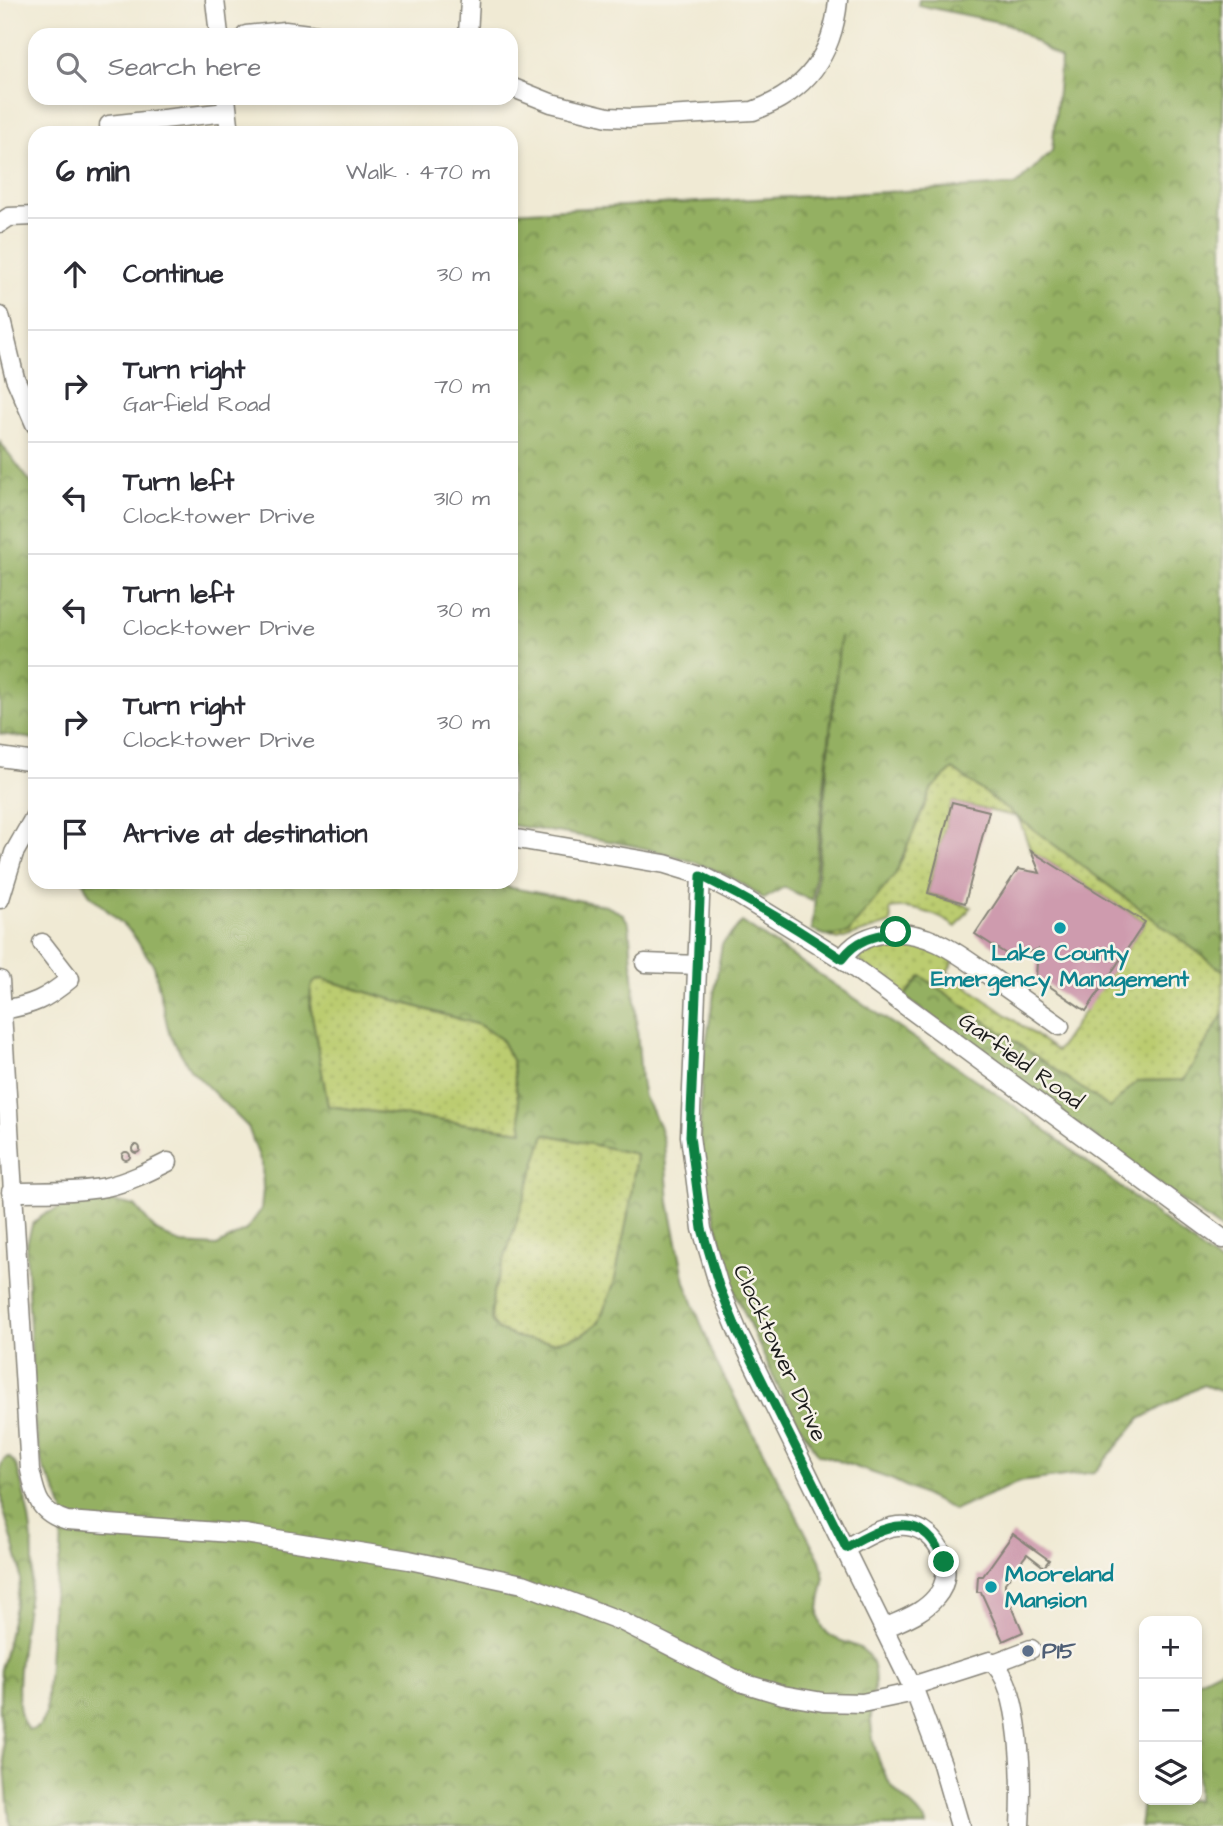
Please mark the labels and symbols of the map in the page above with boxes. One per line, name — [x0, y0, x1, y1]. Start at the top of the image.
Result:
route start — [880, 916, 911, 947]
marker: Lake County Emergency Management — [1052, 920, 1068, 936]
place label: Lake County Emergency Management — [931, 937, 1190, 997]
street label: Garfield Road — [952, 1005, 1090, 1117]
street label: Clocktower Drive — [725, 1259, 835, 1447]
route end — [928, 1546, 959, 1577]
place label: Mooreland Mansion — [1005, 1558, 1114, 1616]
marker: Mooreland Mansion — [983, 1579, 999, 1595]
place label: P15 — [1042, 1635, 1077, 1667]
marker: P15 — [1020, 1643, 1036, 1659]

